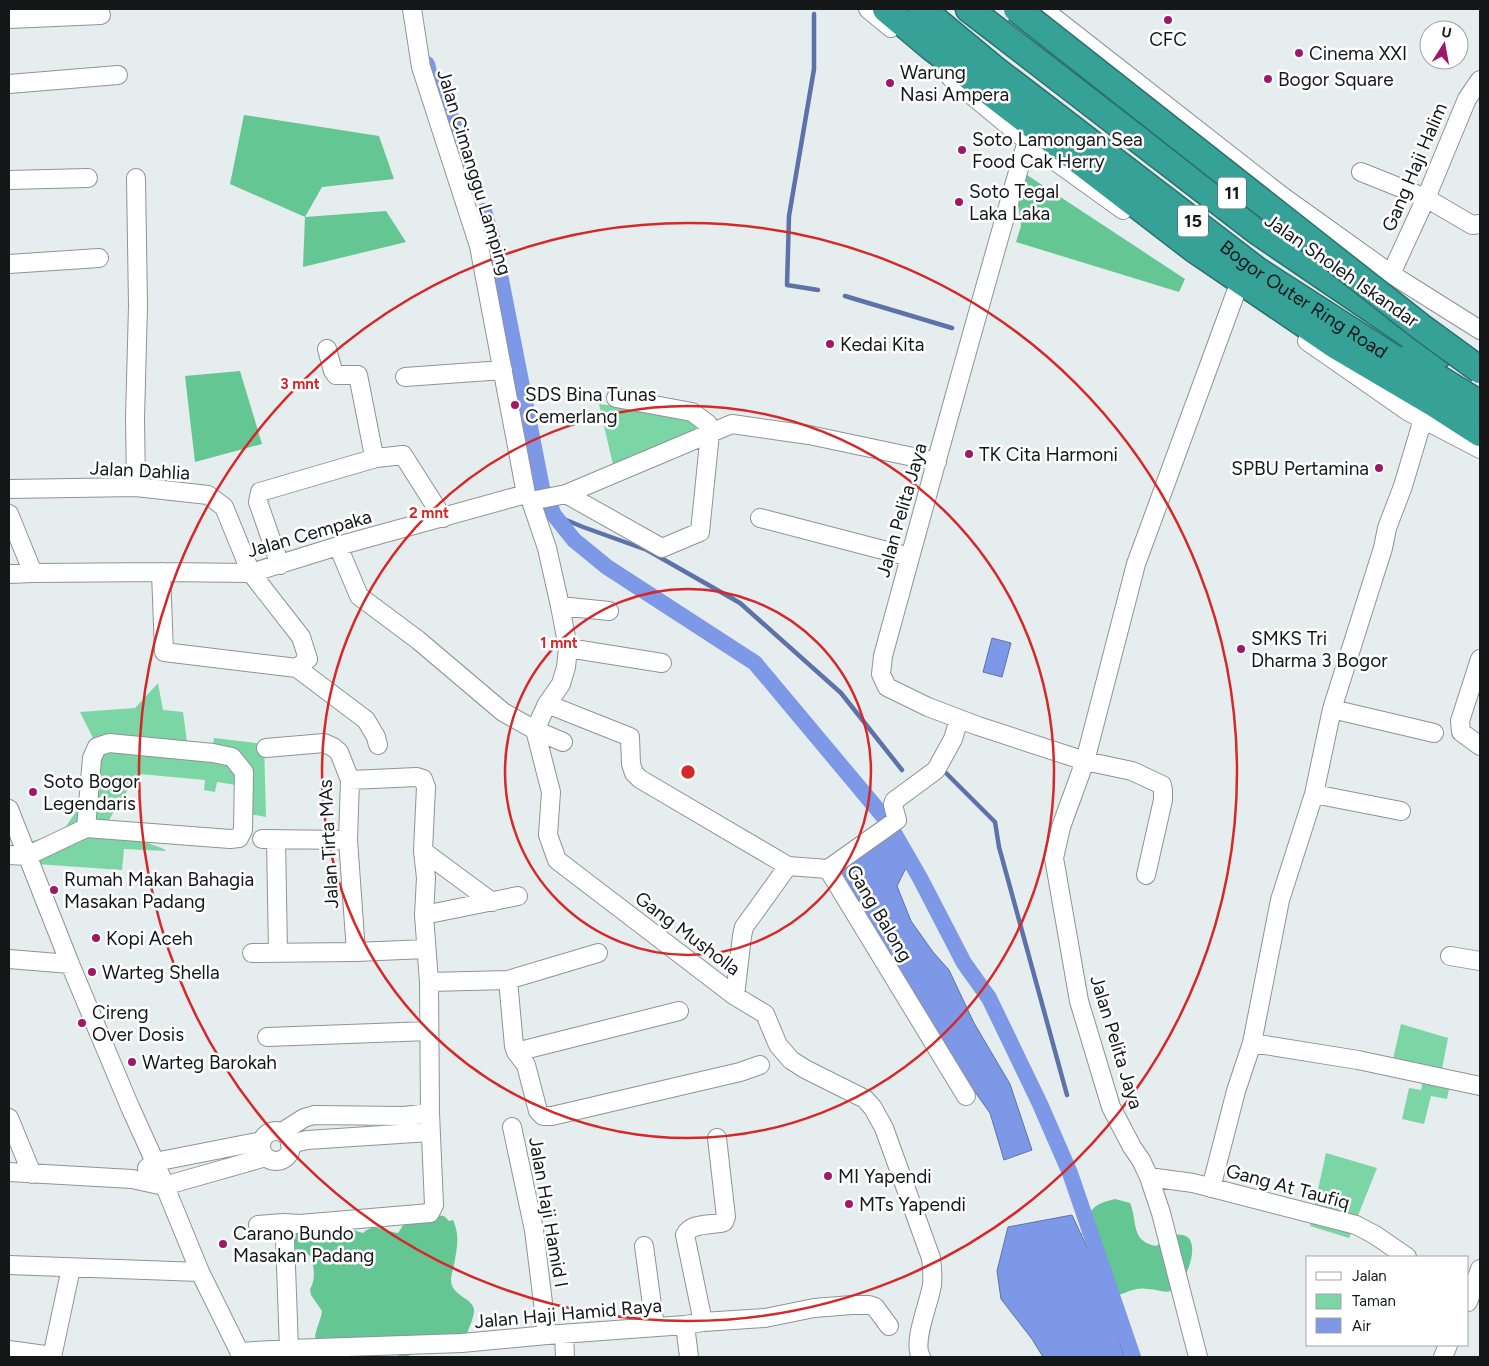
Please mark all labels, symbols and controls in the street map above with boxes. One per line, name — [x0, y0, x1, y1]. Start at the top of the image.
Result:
marker: CFC — [1162, 14, 1174, 26]
north arrow — [1419, 20, 1469, 70]
text: U — [1440, 23, 1453, 42]
place label: CFC — [1149, 28, 1187, 51]
place label: Cinema XXI — [1309, 42, 1407, 65]
marker: Cinema XXI — [1293, 47, 1305, 59]
place label: Warung Nasi Ampera — [900, 61, 1009, 106]
street label: Jalan Cimanggu Lamping — [432, 66, 517, 278]
place label: Bogor Square — [1278, 68, 1394, 91]
marker: Bogor Square — [1262, 73, 1274, 85]
marker: Warung Nasi Ampera — [884, 77, 896, 89]
street label: Gang Haji Halim — [1377, 99, 1452, 235]
place label: Soto Lamongan Sea Food Cak Herry — [972, 128, 1143, 173]
marker: Soto Lamongan Sea Food Cak Herry — [956, 144, 968, 156]
road number: 11 — [1218, 178, 1246, 208]
place label: Soto Tegal Laka Laka — [969, 180, 1059, 225]
marker: Soto Tegal Laka Laka — [953, 196, 965, 208]
road number: 15 — [1178, 206, 1208, 237]
street label: Jalan Sholeh Iskandar — [1260, 209, 1423, 332]
street label: Bogor Outer Ring Road — [1215, 235, 1392, 363]
place label: Kedai Kita — [840, 333, 925, 356]
marker: Kedai Kita — [824, 338, 836, 350]
text: 3 mnt — [280, 375, 320, 393]
place label: SDS Bina Tunas Cemerlang — [525, 383, 657, 428]
marker: SDS Bina Tunas Cemerlang — [509, 399, 521, 411]
street label: Jalan Pelita Jaya — [871, 440, 932, 580]
place label: TK Cita Harmoni — [979, 443, 1118, 466]
marker: TK Cita Harmoni — [963, 448, 975, 460]
street label: Jalan Dahlia — [89, 456, 191, 485]
place label: SPBU Pertamina — [1231, 457, 1369, 480]
marker: SPBU Pertamina — [1373, 462, 1385, 474]
text: 2 mnt — [409, 504, 449, 522]
street label: Jalan Cempaka — [244, 505, 374, 562]
place label: SMKS Tri Dharma 3 Bogor — [1251, 627, 1388, 672]
text: 1 mnt — [540, 634, 578, 652]
marker: SMKS Tri Dharma 3 Bogor — [1235, 643, 1247, 655]
centre of rings — [679, 763, 697, 781]
place label: Soto Bogor Legendaris — [43, 770, 140, 815]
street label: Jalan Tirta MAs — [314, 779, 343, 909]
marker: Soto Bogor Legendaris — [27, 786, 39, 798]
street label: Gang Balong — [842, 861, 917, 966]
place label: Rumah Makan Bahagia Masakan Padang — [64, 868, 254, 913]
marker: Rumah Makan Bahagia Masakan Padang — [48, 884, 60, 896]
street label: Gang Musholla — [631, 886, 745, 980]
place label: Kopi Aceh — [106, 927, 193, 950]
marker: Kopi Aceh — [90, 932, 102, 944]
place label: Warteg Shella — [102, 961, 220, 984]
marker: Warteg Shella — [86, 966, 98, 978]
street label: Jalan Pelita Jaya — [1085, 972, 1148, 1112]
place label: Cireng Over Dosis — [92, 1001, 184, 1046]
marker: Cireng Over Dosis — [76, 1017, 88, 1029]
place label: Warteg Barokah — [142, 1051, 277, 1074]
marker: Warteg Barokah — [126, 1056, 138, 1068]
street label: Jalan Haji Hamid I — [524, 1135, 573, 1289]
street label: Gang At Taufiq — [1223, 1159, 1352, 1214]
place label: MI Yapendi — [838, 1165, 932, 1188]
marker: MI Yapendi — [822, 1170, 834, 1182]
place label: MTs Yapendi — [859, 1193, 966, 1216]
marker: MTs Yapendi — [843, 1198, 855, 1210]
place label: Carano Bundo Masakan Padang — [233, 1222, 374, 1267]
marker: Carano Bundo Masakan Padang — [217, 1238, 229, 1250]
legend — [1306, 1256, 1469, 1346]
text: Jalan — [1352, 1267, 1387, 1285]
text: Taman — [1352, 1292, 1396, 1310]
street label: Jalan Haji Hamid Raya — [473, 1294, 663, 1333]
text: Air — [1352, 1317, 1371, 1335]

